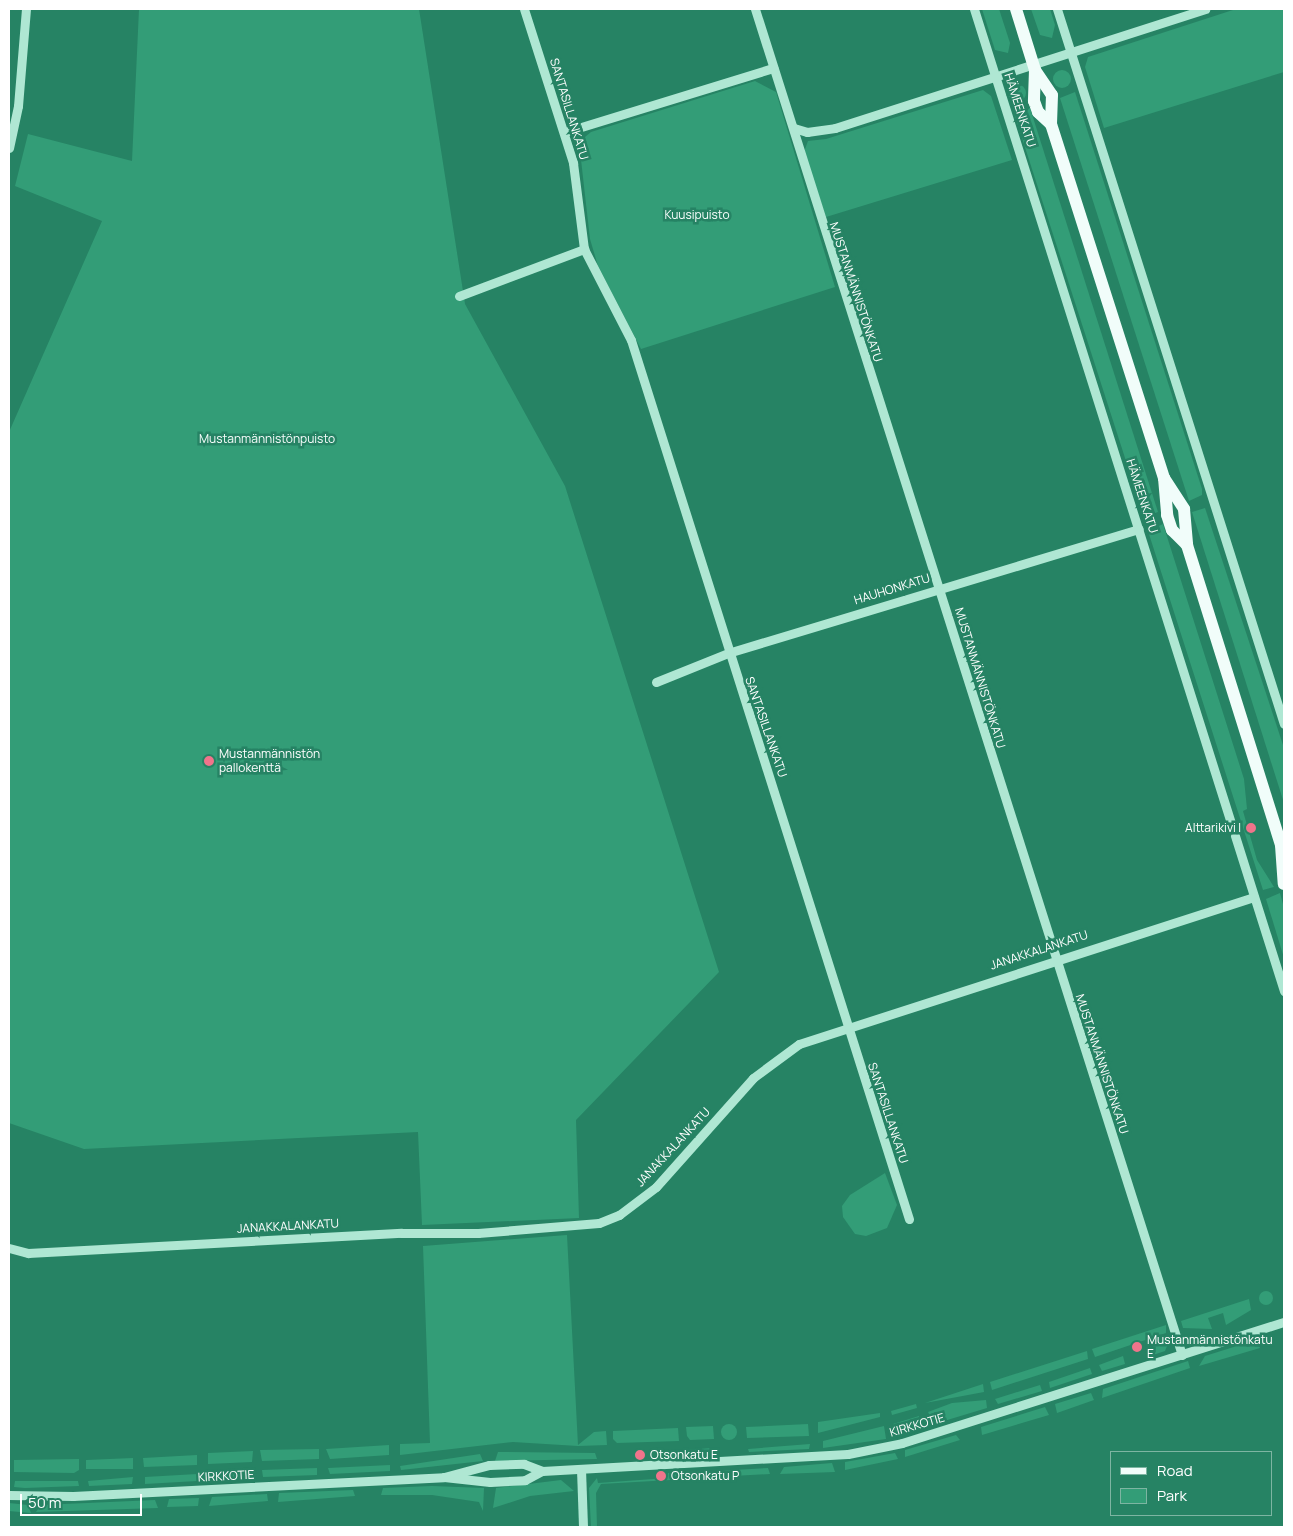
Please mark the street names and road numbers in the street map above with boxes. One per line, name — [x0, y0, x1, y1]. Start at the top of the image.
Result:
street label: SANTASILLANKATU — [547, 57, 591, 161]
street label: HÄMEENKATU — [1001, 71, 1039, 149]
street label: MUSTANMÄNNISTÖNKATU — [827, 220, 885, 364]
street label: HÄMEENKATU — [1123, 457, 1161, 535]
street label: HAUHONKATU — [852, 571, 932, 607]
street label: MUSTANMÄNNISTÖNKATU — [952, 606, 1008, 750]
street label: SANTASILLANKATU — [742, 675, 790, 779]
street label: JANAKKALANKATU — [988, 927, 1090, 973]
street label: MUSTANMÄNNISTÖNKATU — [1073, 992, 1131, 1136]
street label: SANTASILLANKATU — [865, 1061, 911, 1165]
street label: JANAKKALANKATU — [633, 1105, 713, 1189]
street label: JANAKKALANKATU — [237, 1216, 339, 1236]
street label: KIRKKOTIE — [888, 1410, 946, 1440]
street label: KIRKKOTIE — [197, 1467, 255, 1485]

